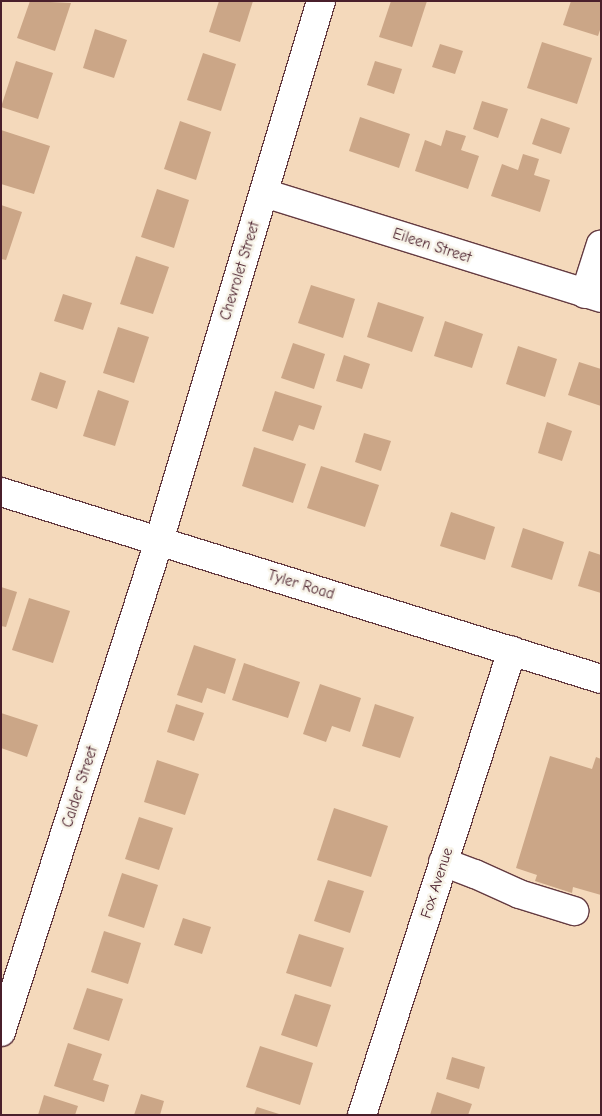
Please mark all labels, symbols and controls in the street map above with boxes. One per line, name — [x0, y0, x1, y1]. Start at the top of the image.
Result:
street label: Chevrolet Street — [216, 219, 264, 323]
street label: Eileen Street — [390, 225, 474, 267]
street label: Tyler Road — [266, 566, 336, 604]
street label: Calder Street — [58, 744, 102, 830]
street label: Fox Avenue — [417, 845, 457, 921]

